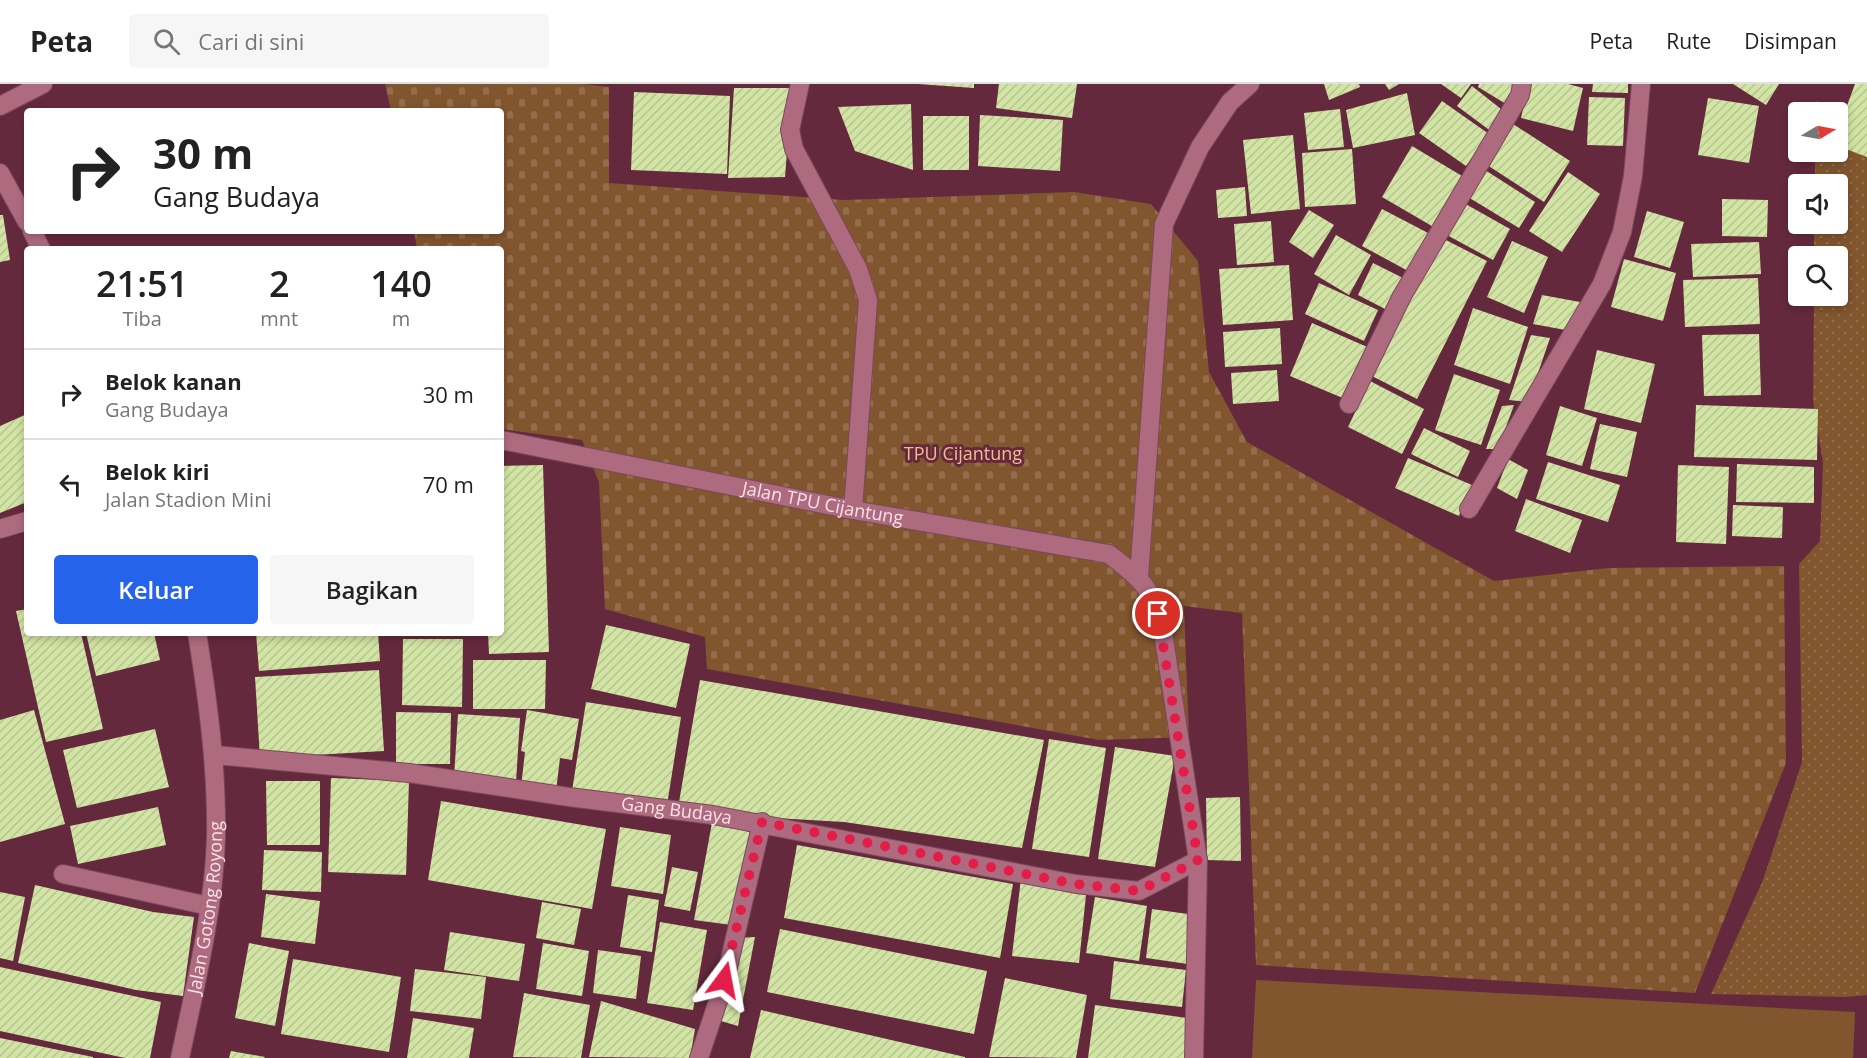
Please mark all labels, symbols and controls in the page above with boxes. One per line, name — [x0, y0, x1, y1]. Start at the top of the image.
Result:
search box — [129, 14, 549, 68]
text: Peta — [30, 22, 93, 60]
icon: search — [150, 25, 183, 58]
text: Cari di sini — [198, 26, 304, 56]
text: Peta — [1590, 27, 1633, 55]
text: Rute — [1666, 27, 1711, 55]
text: Disimpan — [1744, 27, 1837, 55]
north arrow — [1788, 102, 1848, 162]
map controls — [1788, 102, 1848, 306]
text: 30 m — [153, 124, 253, 181]
icon: right — [54, 132, 132, 210]
button: sound — [1788, 174, 1848, 234]
text: Gang Budaya — [153, 178, 320, 215]
button: search — [1788, 246, 1848, 306]
text: 21:51 — [96, 259, 188, 308]
text: 2 — [269, 259, 289, 308]
text: 140 — [370, 259, 432, 308]
text: Tiba — [122, 305, 162, 332]
text: mnt — [260, 305, 298, 332]
text: m — [392, 305, 410, 332]
text: Belok kanan — [105, 366, 242, 396]
icon: right — [54, 378, 87, 411]
text: 30 m — [423, 379, 474, 409]
text: Gang Budaya — [105, 396, 229, 423]
park label: TPU Cijantung — [904, 441, 1022, 465]
text: Belok kiri — [105, 456, 210, 486]
icon: left — [54, 468, 87, 501]
text: 70 m — [423, 469, 474, 499]
street label: Jalan TPU Cijantung — [738, 475, 906, 529]
text: Jalan Stadion Mini — [105, 486, 271, 513]
button: Keluar — [54, 555, 258, 624]
button: Bagikan — [270, 555, 474, 624]
pin — [1132, 588, 1183, 639]
icon: arrive — [1141, 597, 1174, 630]
street label: Gang Budaya — [620, 791, 734, 829]
street label: Jalan Gotong Royong — [181, 821, 227, 998]
position arrow — [692, 948, 756, 1012]

